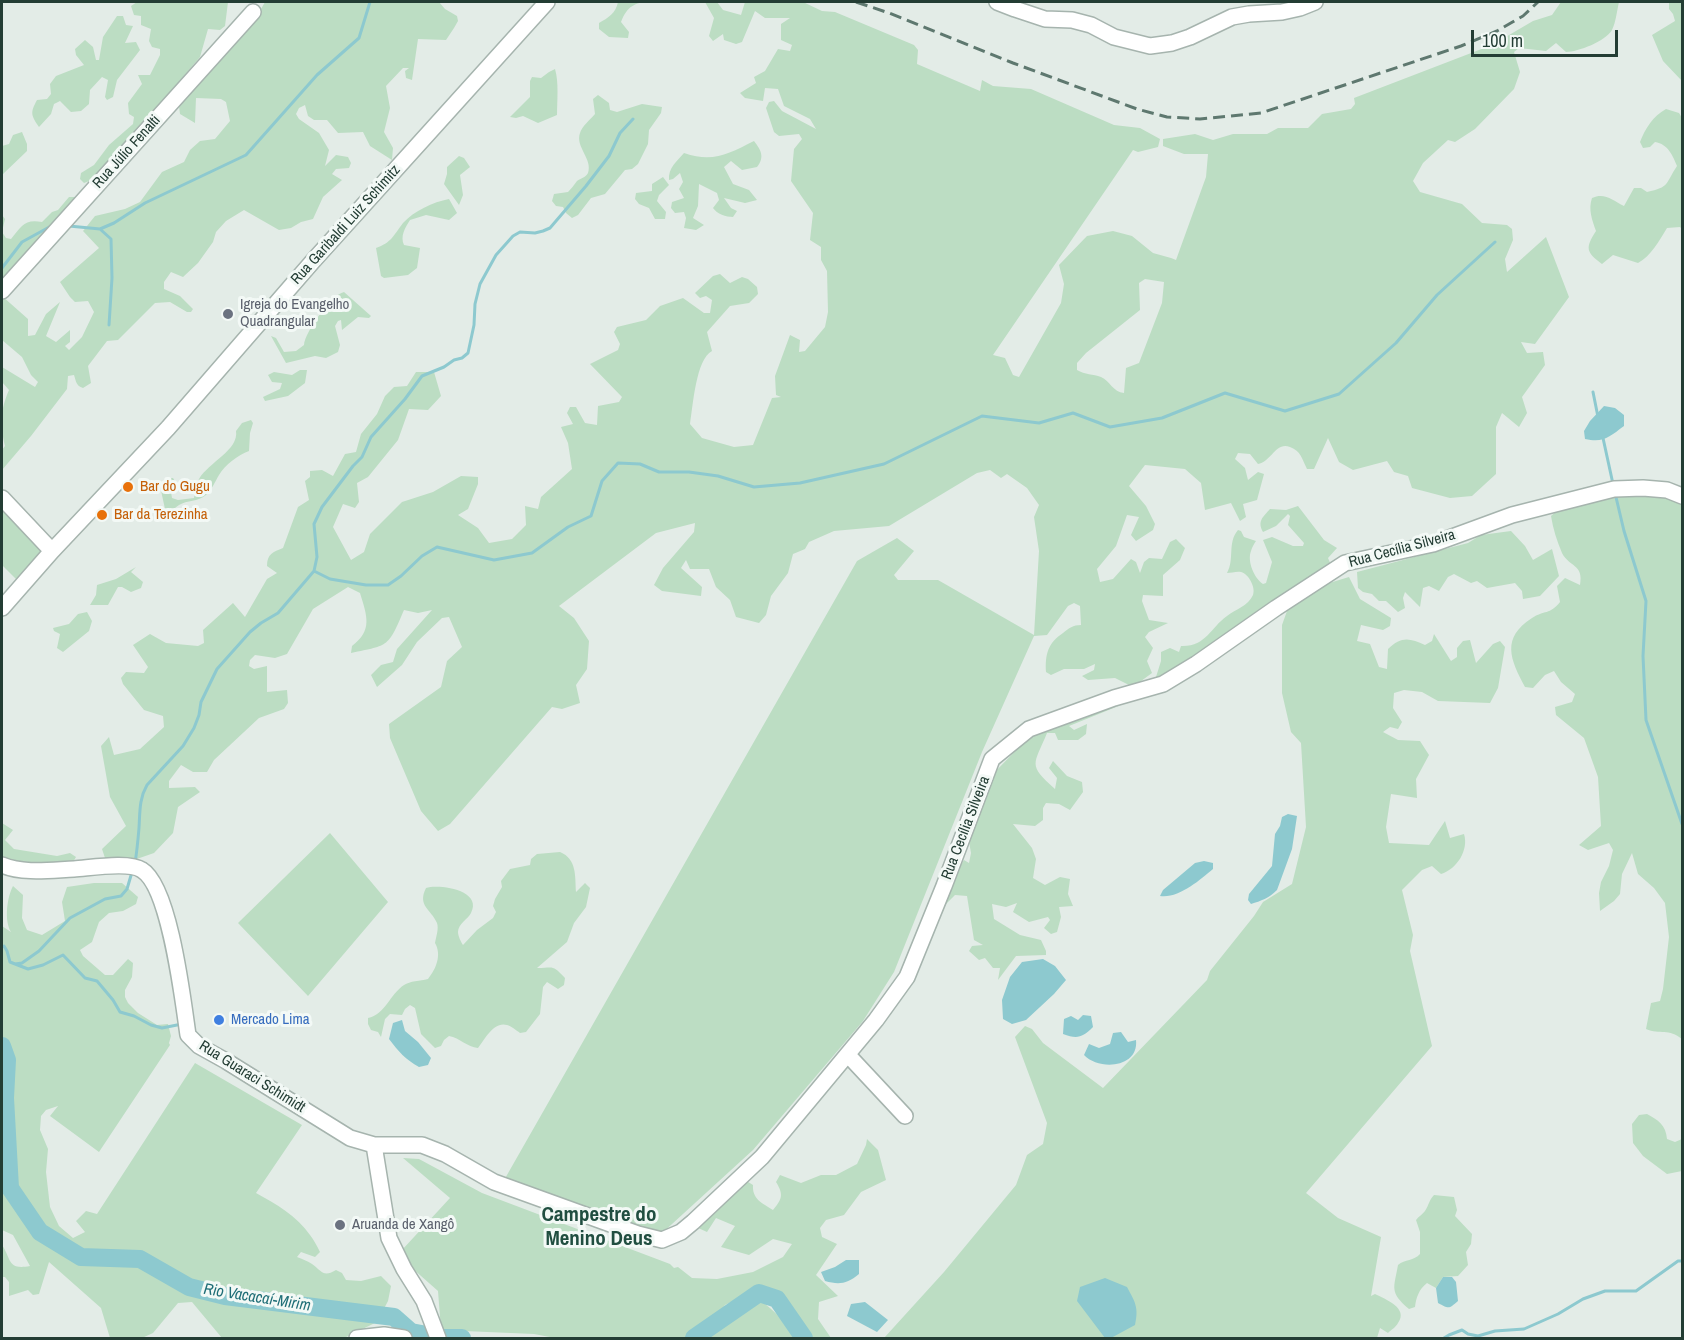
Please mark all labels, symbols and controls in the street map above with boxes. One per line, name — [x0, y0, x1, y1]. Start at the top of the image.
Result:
scale bar — [1474, 18, 1621, 56]
text: 100 m — [1482, 28, 1523, 53]
street label: Rua Júlio Fenalti — [89, 112, 165, 192]
street label: Rua Garibaldi Luiz Schimitz — [288, 162, 404, 288]
place label: Igreja do Evangelho Quadrangular — [240, 296, 349, 331]
marker: Igreja do Evangelho Quadrangular — [221, 307, 235, 321]
place label: Bar do Gugu — [140, 478, 210, 496]
marker: Bar do Gugu — [121, 480, 135, 494]
place label: Bar da Terezinha — [114, 506, 208, 524]
marker: Bar da Terezinha — [95, 508, 109, 522]
street label: Rua Cecília Silveira — [1347, 526, 1457, 572]
street label: Rua Cecília Silveira — [938, 774, 994, 882]
place label: Mercado Lima — [231, 1011, 310, 1029]
marker: Mercado Lima — [212, 1013, 226, 1027]
street label: Rua Guaraci Schimidt — [196, 1037, 308, 1117]
district label: Campestre do Menino Deus — [542, 1202, 656, 1252]
place label: Aruanda de Xangô — [352, 1216, 454, 1234]
marker: Aruanda de Xangô — [333, 1218, 347, 1232]
water label: Rio Vacacaí-Mirim — [202, 1280, 312, 1316]

